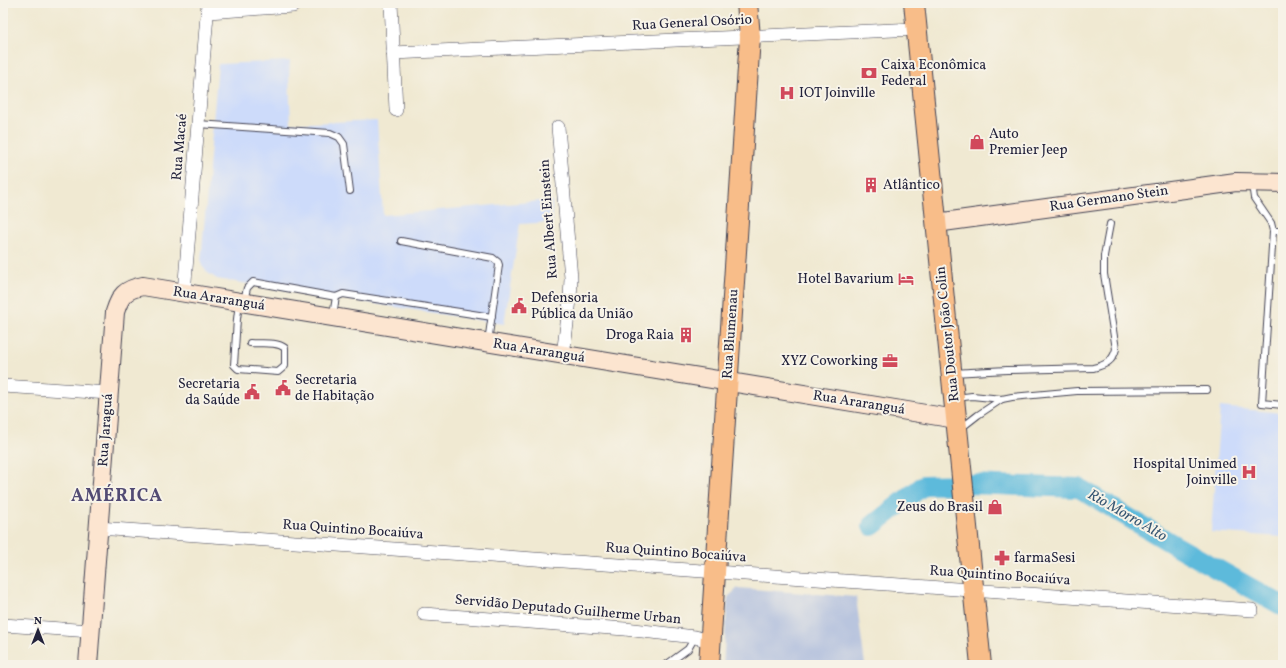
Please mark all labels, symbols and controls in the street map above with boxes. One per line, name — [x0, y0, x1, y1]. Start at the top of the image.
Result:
street label: Rua General Osório — [632, 10, 752, 36]
place label: Caixa Econômica Federal — [881, 56, 986, 91]
bank icon: Caixa Econômica Federal — [860, 64, 878, 82]
hospital icon: IOT Joinville — [778, 84, 796, 102]
place label: IOT Joinville — [799, 84, 876, 103]
street label: Rua Macaé — [168, 112, 192, 181]
place label: Auto Premier Jeep — [989, 125, 1067, 160]
shop icon: Auto Premier Jeep — [968, 133, 986, 151]
street label: Rua Albert Einstein — [535, 158, 563, 280]
building icon: Atlântico — [862, 176, 880, 194]
place label: Atlântico — [883, 176, 940, 195]
street label: Rua Germano Stein — [1048, 181, 1170, 217]
street label: Rua Doutor João Colin — [931, 265, 965, 403]
place label: Hotel Bavarium — [798, 270, 894, 289]
hotel icon: Hotel Bavarium — [897, 270, 915, 288]
street label: Rua Araranguá — [172, 282, 267, 316]
street label: Rua Blumenau — [718, 288, 744, 380]
place label: Defensoria Pública da União — [531, 289, 633, 324]
public building icon: Defensoria Pública da União — [510, 297, 528, 315]
place label: Droga Raia — [606, 326, 674, 345]
building icon: Droga Raia — [677, 326, 695, 344]
street label: Rua Araranguá — [492, 334, 587, 368]
place label: XYZ Coworking — [781, 352, 878, 371]
office icon: XYZ Coworking — [881, 352, 899, 370]
place label: Secretaria de Habitação — [295, 371, 374, 406]
place label: Secretaria da Saúde — [178, 375, 240, 410]
public building icon: Secretaria de Habitação — [274, 379, 292, 397]
public building icon: Secretaria da Saúde — [243, 383, 261, 401]
street label: Rua Araranguá — [812, 386, 907, 420]
street label: Rua Jaraguá — [94, 393, 118, 467]
place label: Hospital Unimed Joinville — [1133, 455, 1237, 490]
hospital icon: Hospital Unimed Joinville — [1240, 463, 1258, 481]
district label: AMÉRICA — [71, 484, 163, 509]
water label: Rio Morro Alto — [1084, 485, 1171, 547]
place label: Zeus do Brasil — [897, 498, 983, 517]
shop icon: Zeus do Brasil — [986, 498, 1004, 516]
street label: Rua Quintino Bocaiúva — [282, 516, 424, 544]
street label: Rua Quintino Bocaiúva — [605, 539, 747, 567]
pharmacy icon: farmaSesi — [993, 549, 1011, 567]
place label: farmaSesi — [1014, 549, 1076, 568]
street label: Rua Quintino Bocaiúva — [929, 562, 1071, 590]
street label: Servidão Deputado Guilherme Urban — [454, 591, 682, 629]
north arrow — [18, 610, 58, 650]
text: N — [34, 614, 42, 629]

